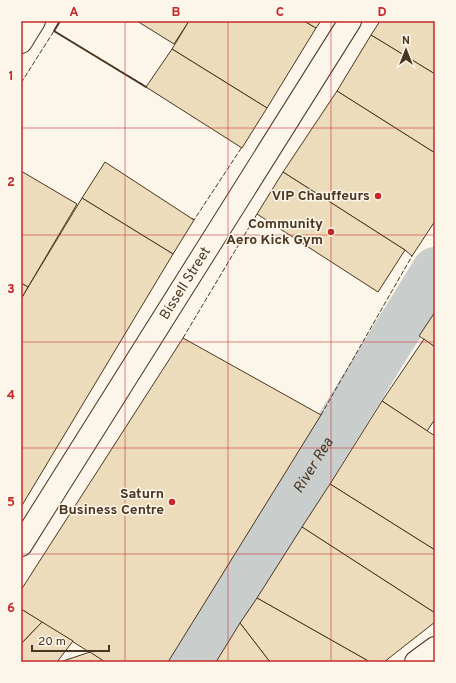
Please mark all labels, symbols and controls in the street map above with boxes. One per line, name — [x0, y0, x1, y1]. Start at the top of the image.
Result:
text: A — [69, 5, 79, 21]
text: B — [172, 5, 181, 21]
text: C — [276, 5, 284, 21]
text: D — [377, 5, 387, 21]
north arrow — [386, 30, 426, 70]
text: N — [402, 34, 410, 48]
text: 1 — [8, 69, 14, 85]
text: 2 — [7, 175, 15, 191]
place label: VIP Chauffeurs — [272, 188, 370, 205]
marker: VIP Chauffeurs — [373, 191, 383, 201]
place label: Community Aero Kick Gym — [226, 216, 323, 249]
marker: Community Aero Kick Gym — [326, 227, 336, 237]
street label: Bissell Street — [156, 244, 214, 323]
text: 3 — [7, 282, 15, 298]
text: 4 — [7, 388, 15, 404]
water label: River Rea — [289, 434, 338, 497]
place label: Saturn Business Centre — [59, 486, 164, 519]
text: 5 — [7, 495, 15, 511]
marker: Saturn Business Centre — [167, 497, 177, 507]
text: 6 — [7, 601, 15, 617]
scale bar — [32, 627, 109, 653]
text: 20 m — [38, 634, 66, 650]

